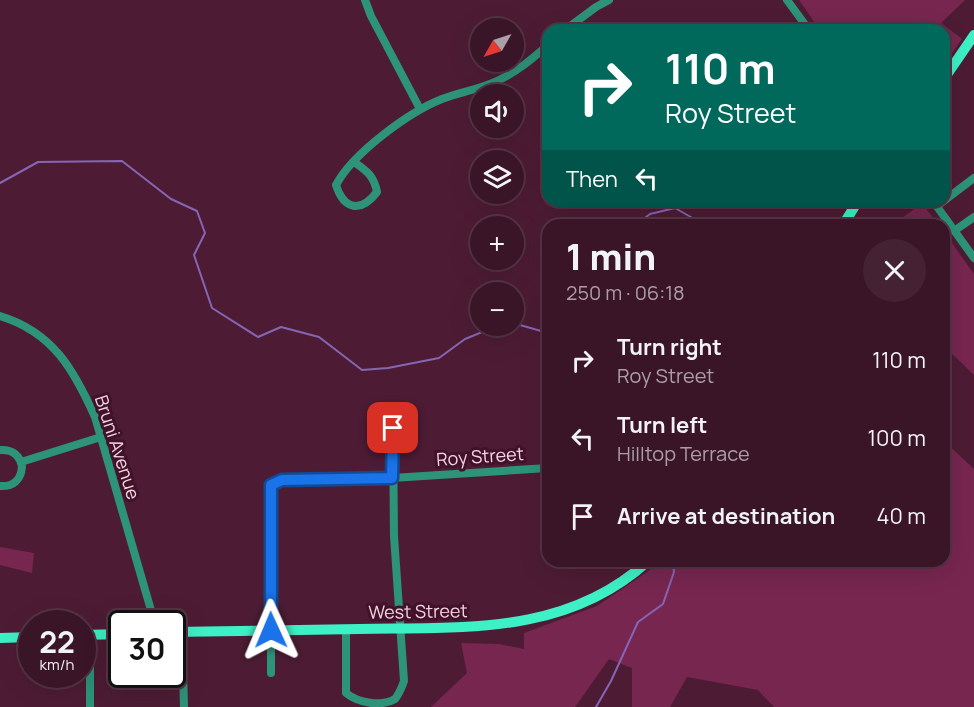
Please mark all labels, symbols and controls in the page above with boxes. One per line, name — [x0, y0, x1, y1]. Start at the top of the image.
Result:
north arrow — [470, 18, 524, 72]
map controls — [470, 18, 524, 336]
text: 110 m — [665, 39, 776, 97]
icon: right — [566, 48, 644, 126]
button: sound — [470, 84, 524, 138]
text: Roy Street — [665, 94, 796, 131]
button: layers — [470, 150, 524, 204]
icon: left — [630, 162, 663, 195]
text: Then — [566, 164, 618, 194]
button: + — [470, 216, 524, 270]
text: 1 min — [566, 232, 656, 281]
button: close — [863, 239, 926, 302]
text: 250 m · 06:18 — [566, 279, 685, 306]
button: − — [470, 282, 524, 336]
text: Turn right — [617, 332, 722, 362]
icon: right — [566, 344, 599, 377]
text: 110 m — [872, 345, 926, 375]
text: Roy Street — [617, 362, 714, 389]
street label: Bruni Avenue — [90, 392, 146, 502]
pin — [367, 402, 418, 453]
text: Turn left — [617, 410, 707, 440]
icon: arrive — [376, 411, 409, 444]
icon: left — [566, 422, 599, 455]
text: 100 m — [868, 423, 926, 453]
text: Hilltop Terrace — [617, 440, 750, 467]
street label: Roy Street — [435, 441, 525, 471]
icon: arrive — [566, 500, 599, 533]
text: Arrive at destination — [617, 501, 835, 531]
text: 40 m — [877, 501, 926, 531]
position arrow — [239, 598, 303, 662]
street label: West Street — [368, 598, 468, 624]
speed limit sign: 30 — [108, 610, 186, 688]
text: 22 — [39, 621, 75, 662]
text: km/h — [40, 654, 74, 675]

